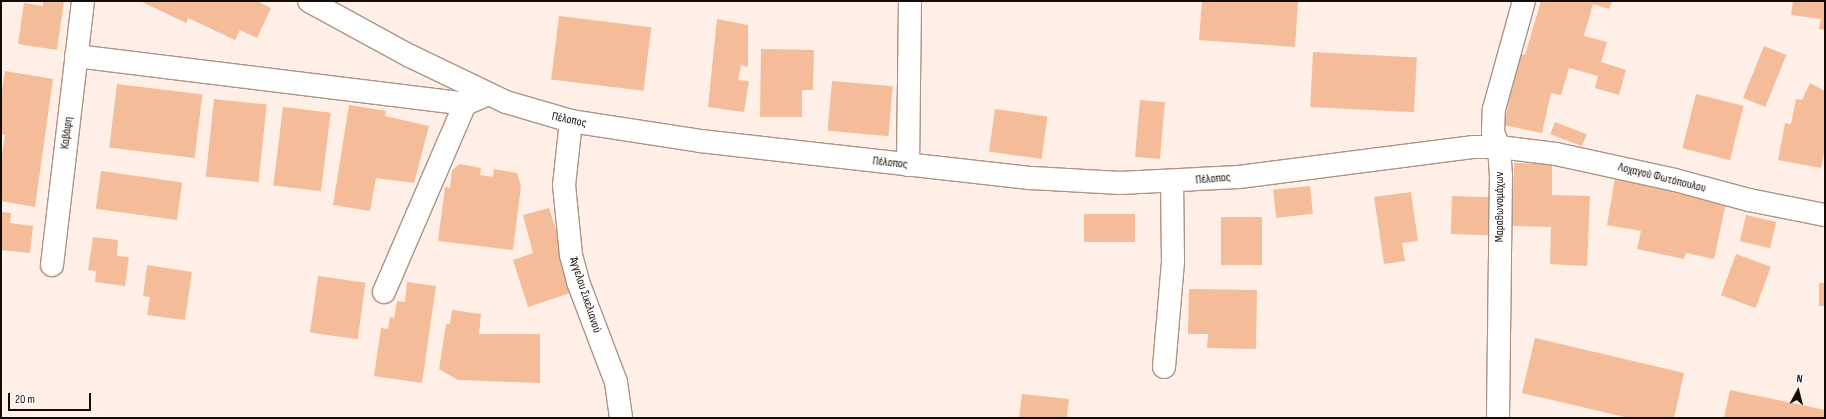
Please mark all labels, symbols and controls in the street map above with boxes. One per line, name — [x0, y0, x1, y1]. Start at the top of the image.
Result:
street label: Πέλοπος — [550, 109, 588, 131]
street label: Καβάφη — [58, 116, 76, 150]
street label: Πέλοπος — [872, 154, 908, 172]
street label: Λοχαγού Φωτόπουλου — [1617, 160, 1707, 196]
street label: Πέλοπος — [1195, 170, 1231, 188]
street label: Μαραθωνομάχων — [1493, 172, 1507, 242]
street label: Άγγελου Σικελιανού — [566, 255, 604, 335]
north arrow — [1778, 371, 1818, 411]
text: N — [1796, 372, 1803, 385]
scale bar — [10, 385, 93, 411]
text: 20 m — [15, 392, 35, 407]

